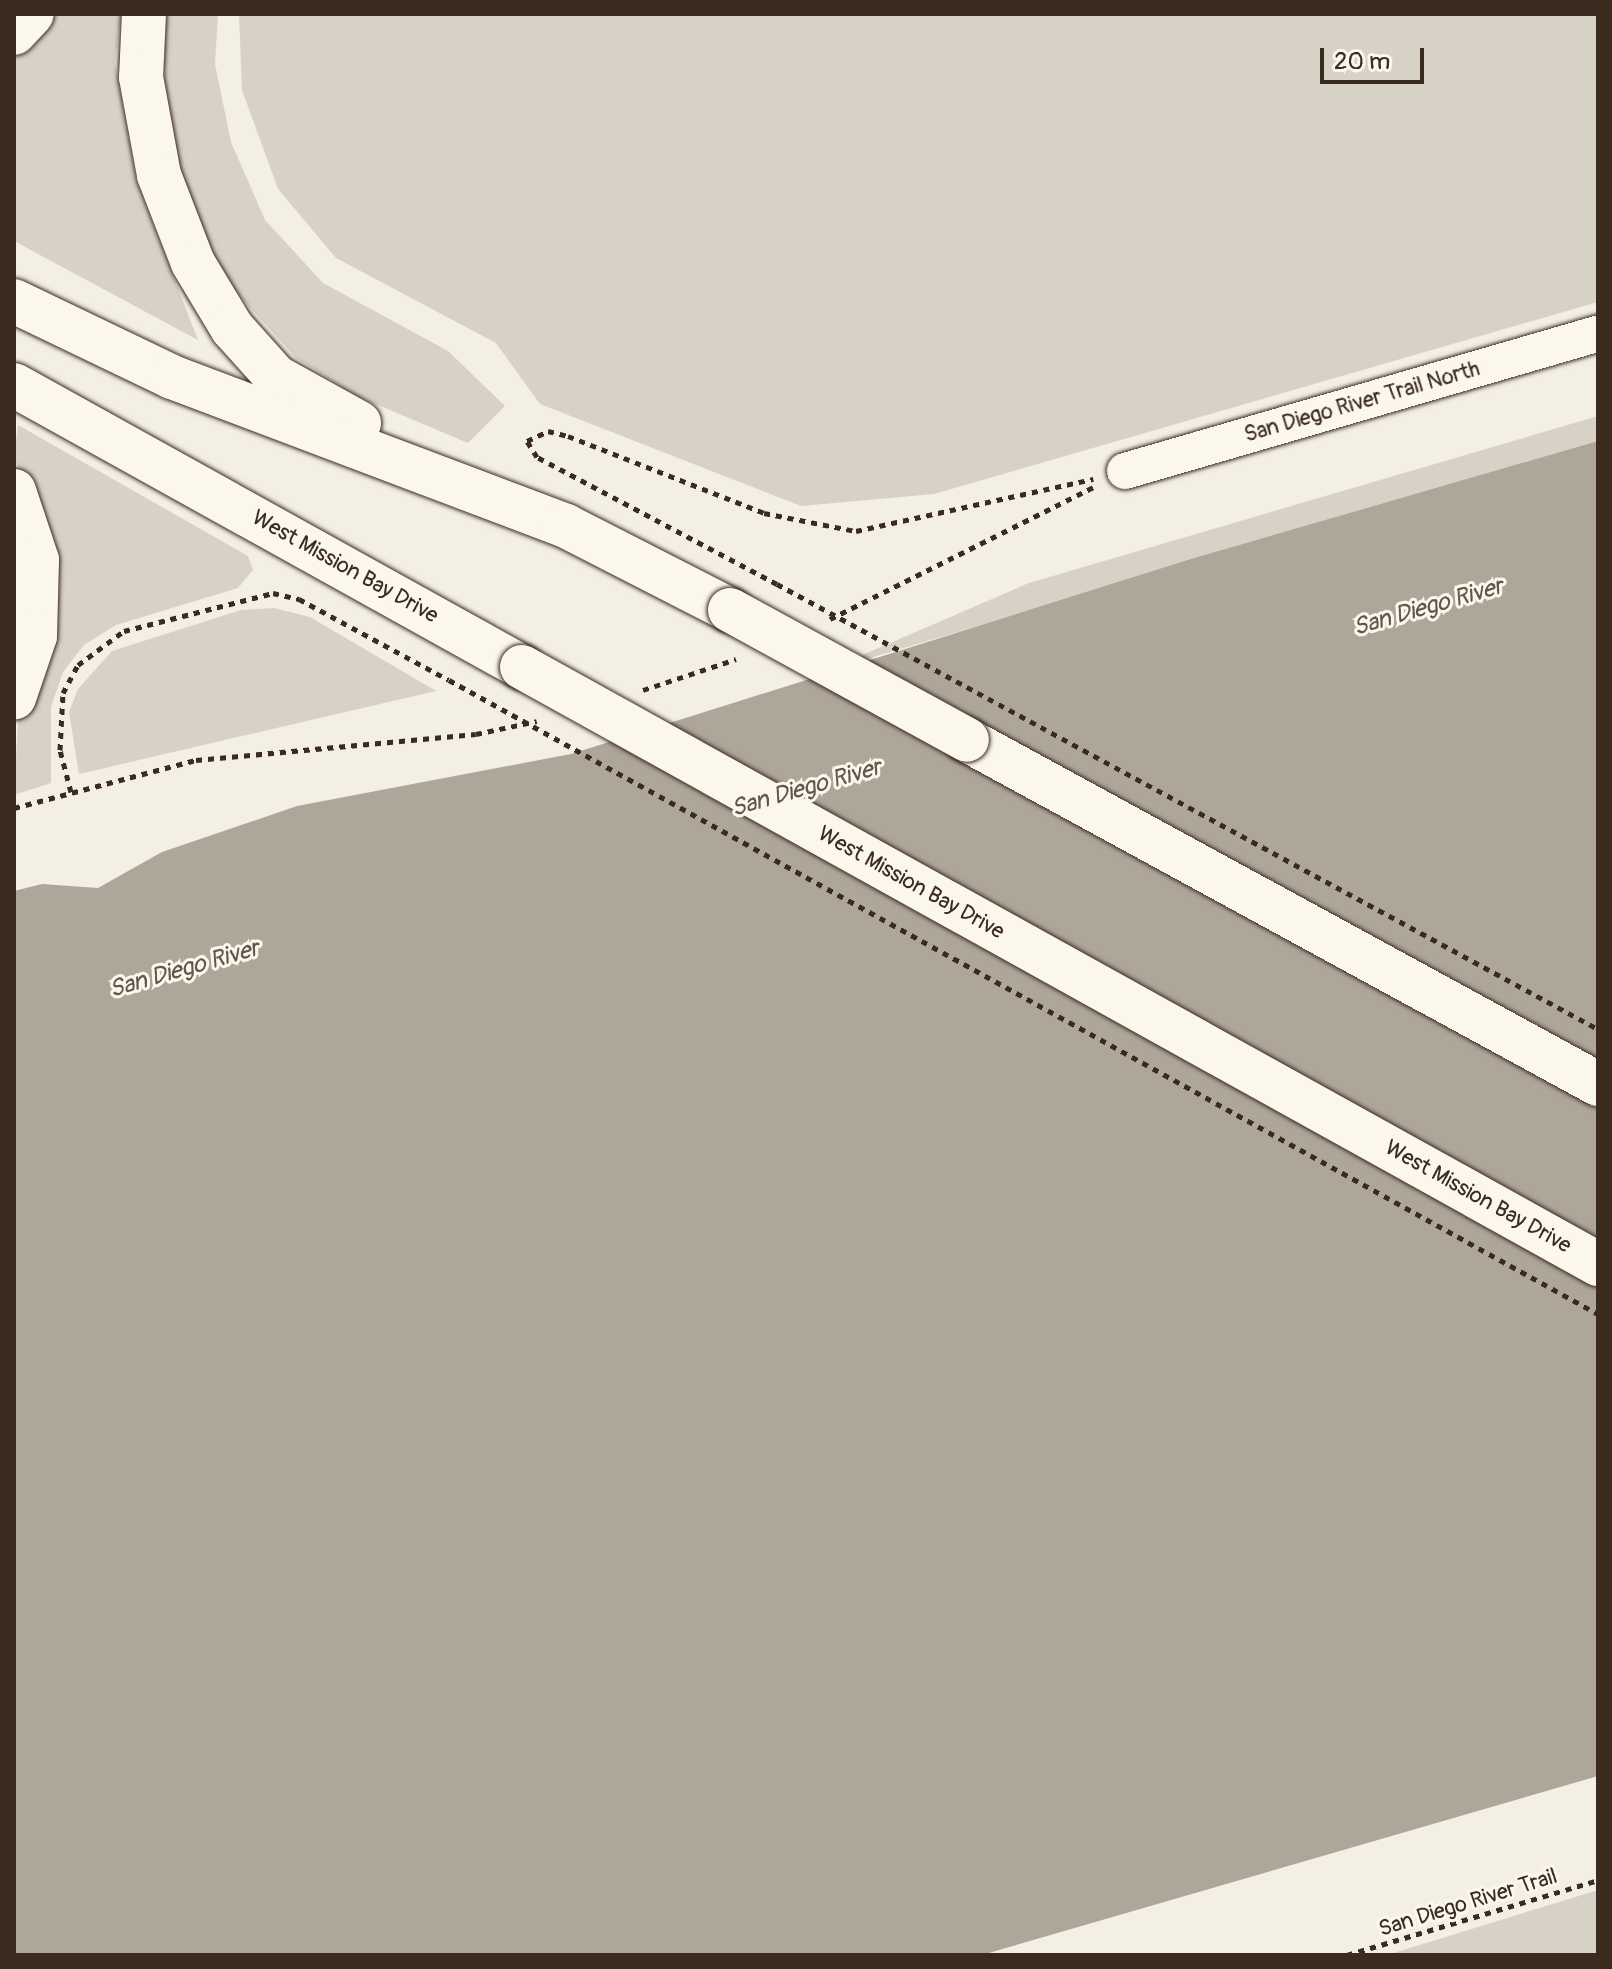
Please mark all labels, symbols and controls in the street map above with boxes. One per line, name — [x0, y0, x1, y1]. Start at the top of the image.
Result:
scale bar — [1324, 32, 1428, 82]
text: 20 m — [1334, 47, 1390, 76]
street label: San Diego River Trail North — [1241, 356, 1483, 448]
street label: West Mission Bay Drive — [247, 505, 443, 629]
water label: San Diego River — [1350, 572, 1506, 642]
water label: San Diego River — [728, 753, 884, 823]
street label: West Mission Bay Drive — [813, 821, 1009, 945]
water label: San Diego River — [106, 934, 262, 1004]
street label: West Mission Bay Drive — [1380, 1135, 1576, 1259]
street label: San Diego River Trail — [1376, 1863, 1560, 1943]

